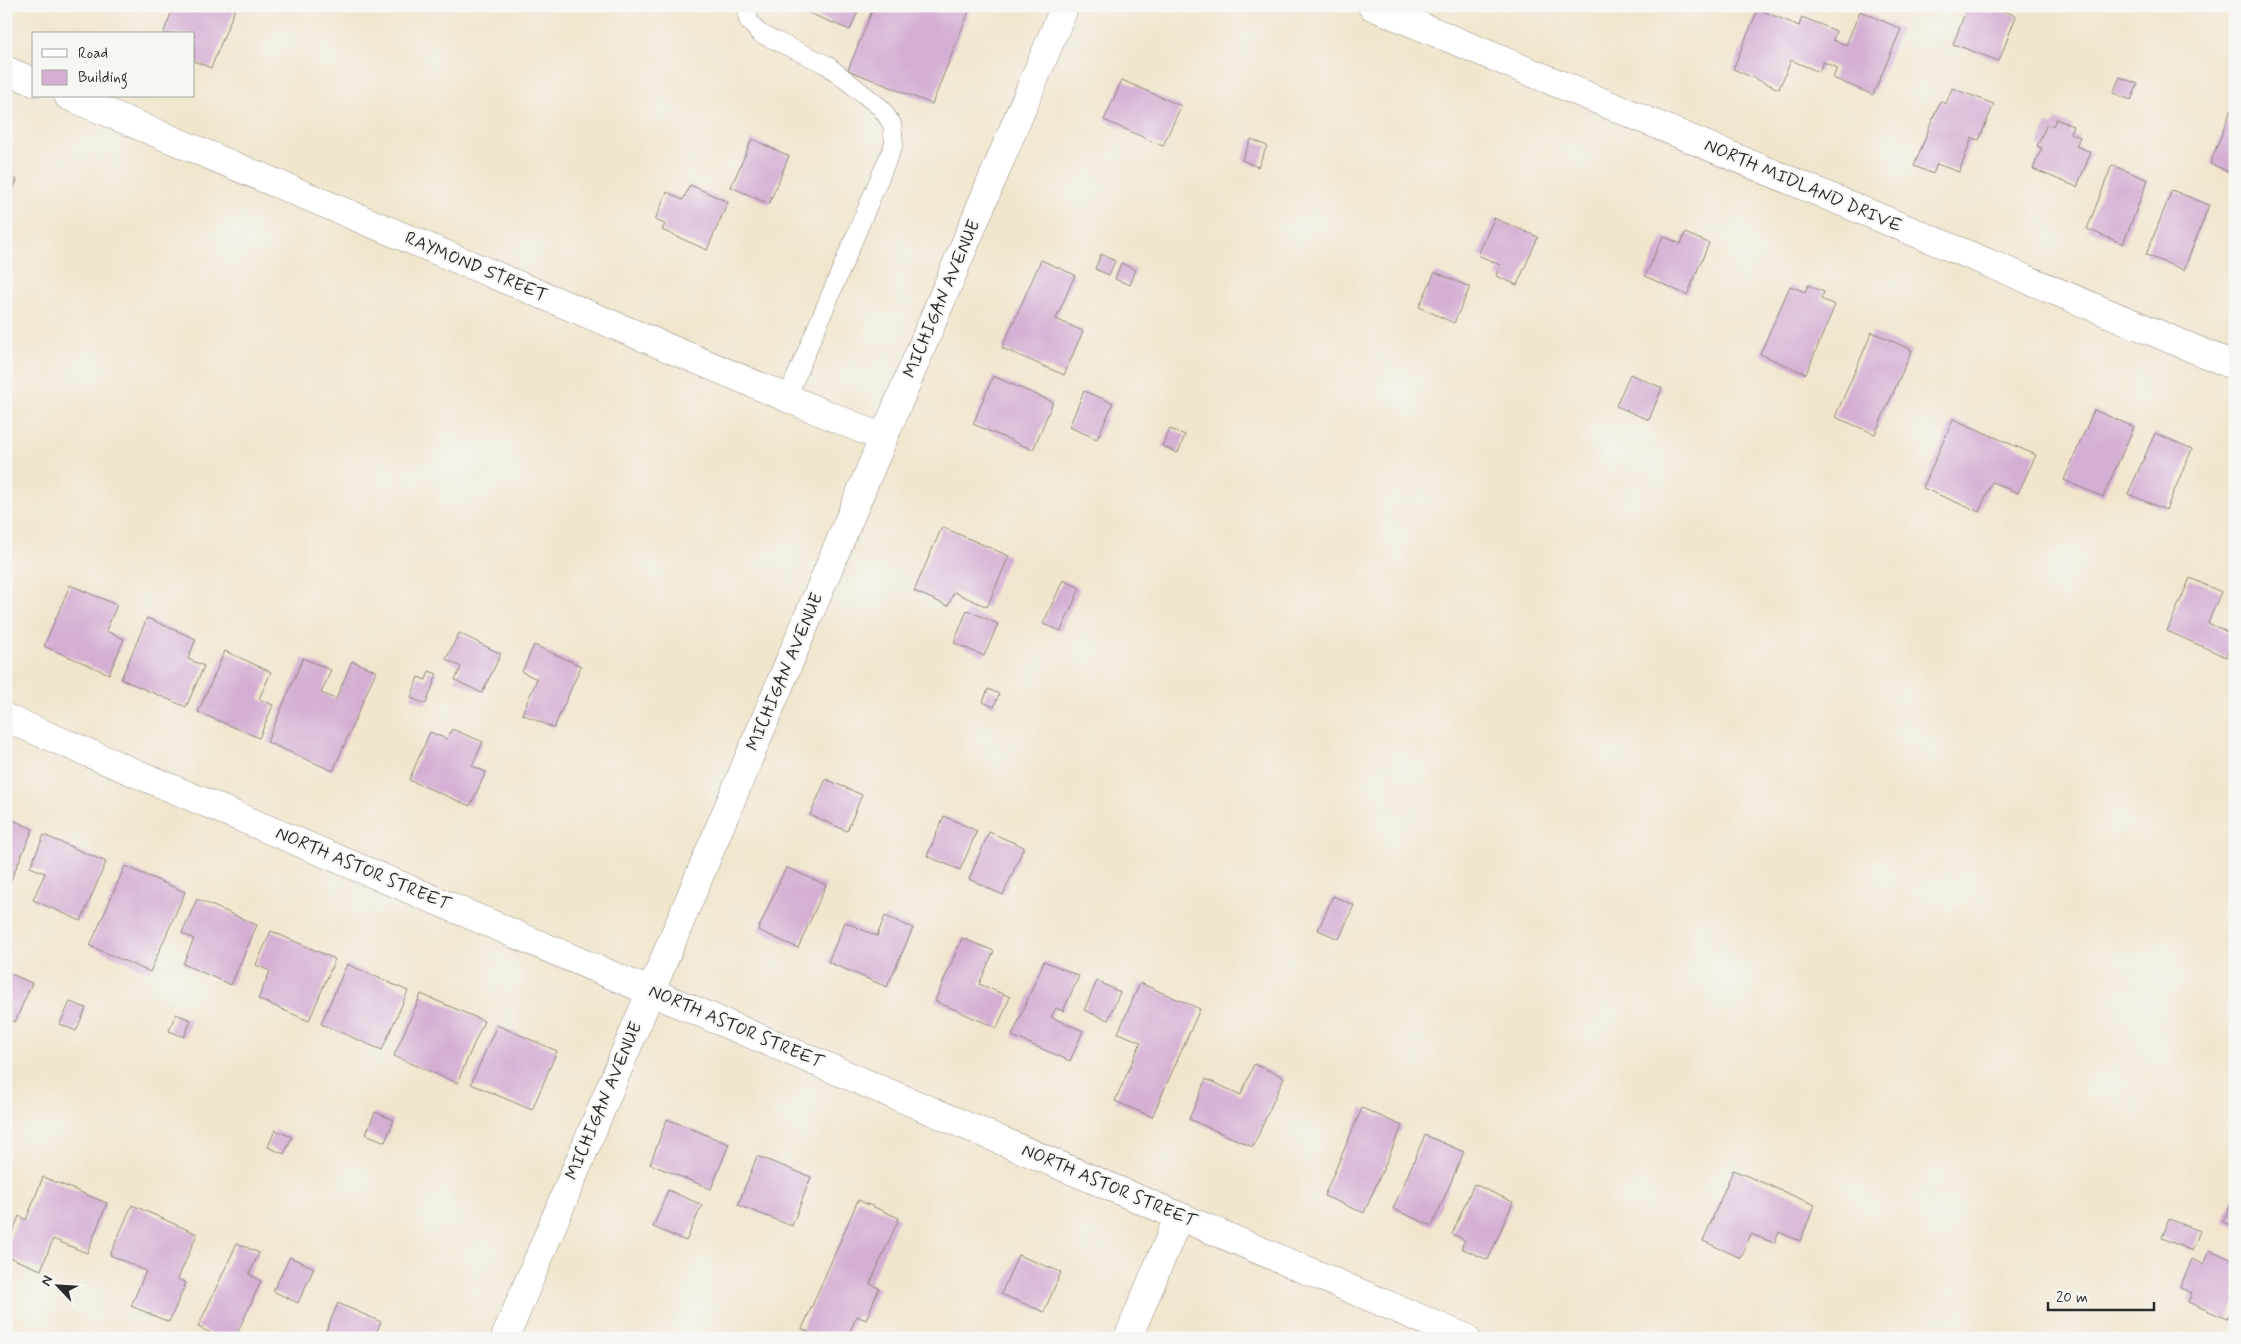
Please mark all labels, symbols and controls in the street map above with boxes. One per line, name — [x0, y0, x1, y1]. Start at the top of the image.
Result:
legend — [32, 32, 195, 98]
text: Road — [78, 44, 108, 64]
text: Building — [78, 68, 128, 89]
street label: NORTH MIDLAND DRIVE — [1701, 133, 1906, 239]
street label: MICHIGAN AVENUE — [898, 216, 986, 382]
street label: RAYMOND STREET — [401, 226, 551, 308]
street label: MICHIGAN AVENUE — [741, 589, 829, 755]
street label: NORTH ASTOR STREET — [272, 821, 455, 917]
street label: NORTH ASTOR STREET — [645, 979, 828, 1075]
street label: MICHIGAN AVENUE — [560, 1018, 648, 1184]
street label: NORTH ASTOR STREET — [1018, 1138, 1201, 1234]
north arrow — [32, 1262, 82, 1312]
text: N — [37, 1273, 57, 1289]
scale bar — [2048, 1279, 2155, 1311]
text: 20 m — [2056, 1288, 2088, 1308]

